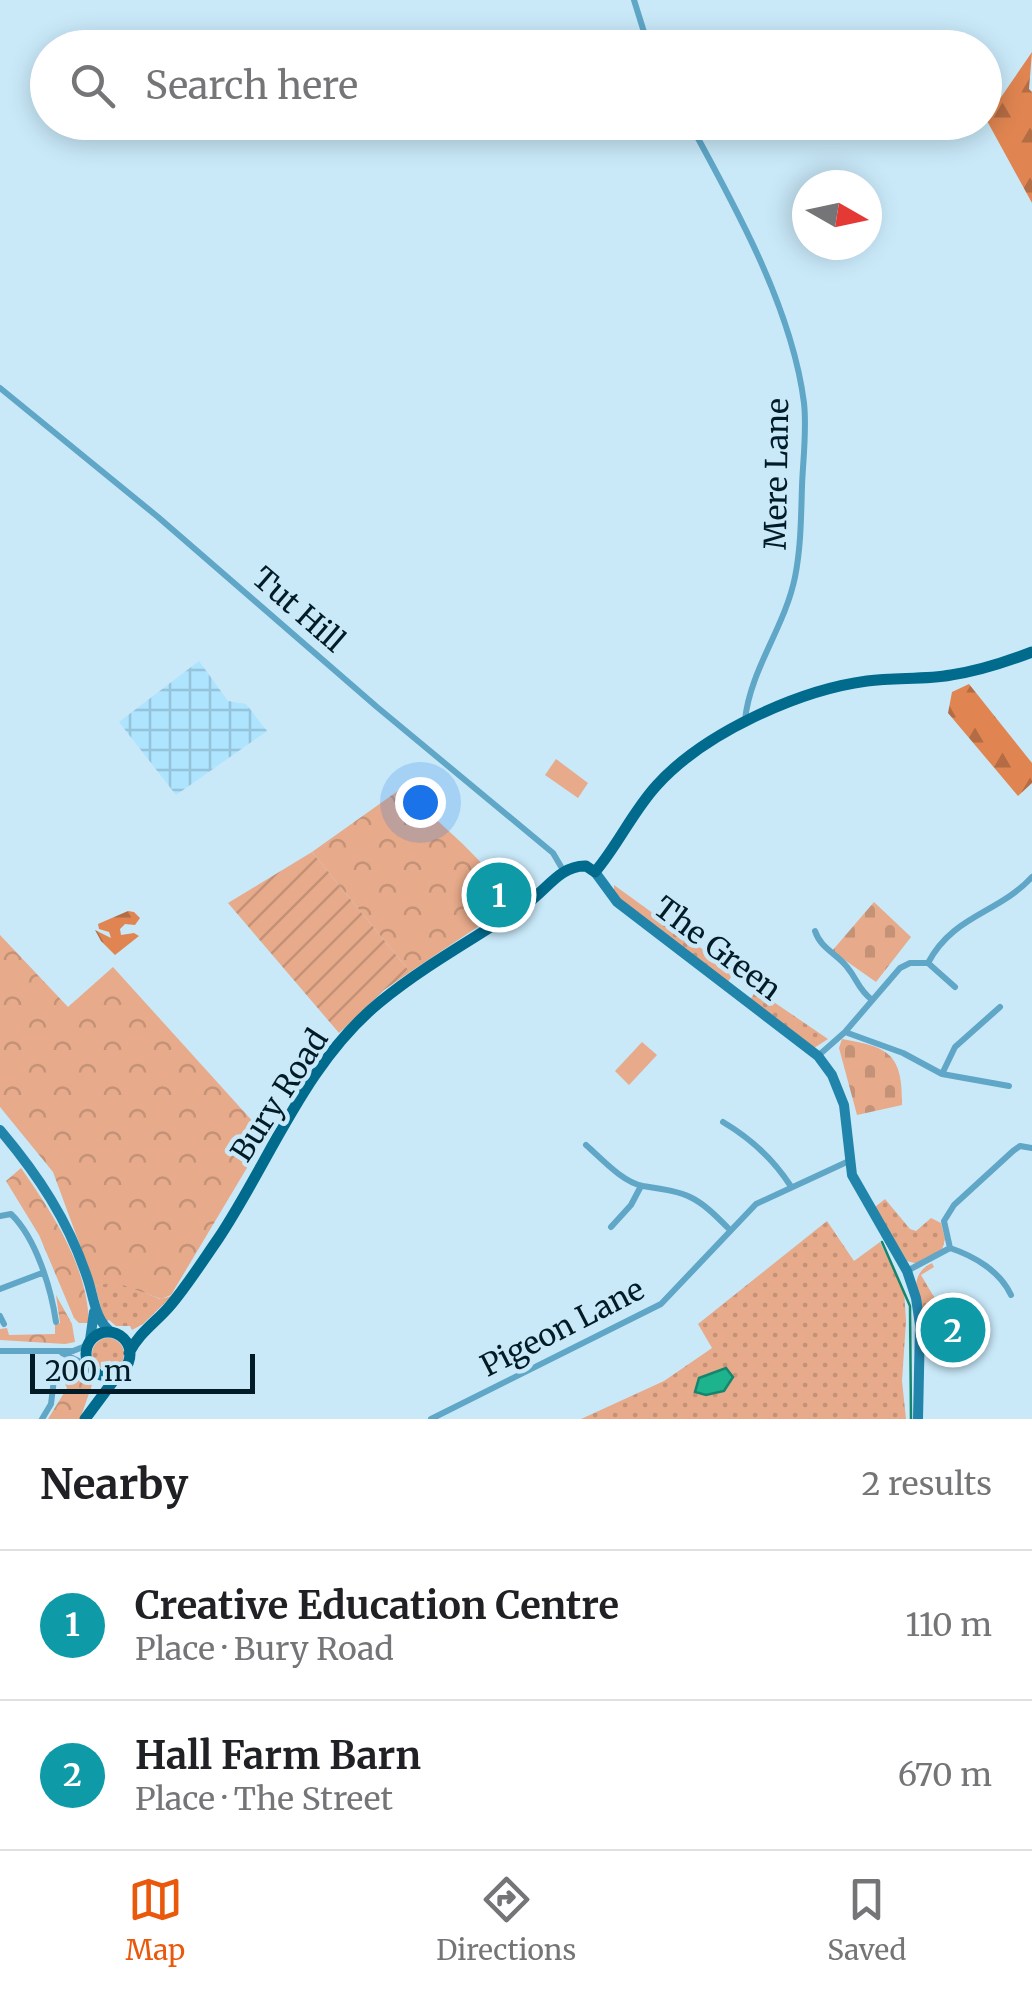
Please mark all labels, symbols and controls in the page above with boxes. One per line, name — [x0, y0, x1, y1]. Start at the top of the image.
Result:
search box — [30, 30, 1002, 140]
icon: search — [65, 58, 120, 113]
text: Search here — [145, 62, 358, 109]
north arrow — [792, 170, 882, 260]
street label: Mere Lane — [756, 398, 796, 550]
street label: Tut Hill — [245, 558, 353, 660]
your location — [395, 777, 446, 828]
pin: 1 — [466, 858, 532, 932]
street label: The Green — [647, 888, 789, 1008]
street label: Bury Road — [222, 1022, 336, 1168]
street label: Pigeon Lane — [474, 1270, 650, 1384]
pin: 2 — [920, 1292, 986, 1368]
scale bar — [30, 1349, 255, 1394]
text: 200 m — [45, 1353, 132, 1389]
text: Nearby — [40, 1458, 188, 1510]
text: 2 results — [861, 1464, 992, 1504]
text: Creative Education Centre — [135, 1582, 619, 1629]
text: 1 — [65, 1605, 80, 1645]
text: 110 m — [905, 1605, 992, 1645]
text: Place · Bury Road — [135, 1629, 394, 1669]
text: Hall Farm Barn — [135, 1732, 421, 1779]
text: 2 — [63, 1755, 82, 1795]
text: 670 m — [898, 1755, 992, 1795]
text: Place · The Street — [135, 1779, 393, 1819]
tab: Map — [125, 1872, 185, 1968]
tab: Directions — [436, 1872, 576, 1968]
tab: Saved — [827, 1872, 906, 1968]

